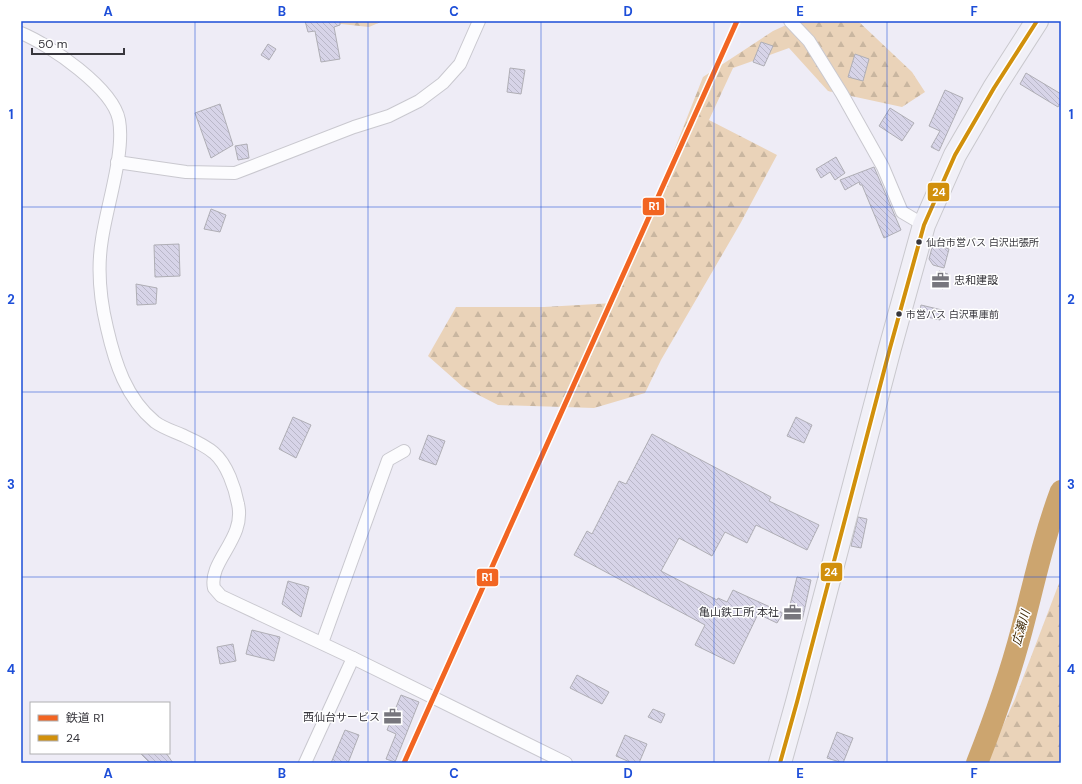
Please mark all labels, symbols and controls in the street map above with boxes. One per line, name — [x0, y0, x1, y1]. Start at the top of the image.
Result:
text: A — [103, 3, 113, 20]
text: B — [278, 3, 286, 20]
text: C — [449, 3, 459, 20]
text: D — [623, 3, 633, 20]
text: E — [796, 3, 804, 20]
text: F — [970, 3, 978, 20]
scale bar — [32, 30, 124, 56]
text: 50 m — [38, 36, 67, 52]
text: 1 — [9, 106, 13, 123]
text: 1 — [1069, 106, 1073, 123]
line badge: 24 — [927, 182, 950, 202]
text: 24 — [932, 185, 946, 199]
line badge: R1 — [642, 197, 665, 216]
text: R1 — [649, 199, 659, 213]
place label: 仙台市営バス 白沢出張所 — [926, 236, 1039, 249]
marker: 仙台市営バス 白沢出張所 — [914, 237, 924, 247]
office icon: 忠和建設 — [931, 270, 951, 290]
place label: 忠和建設 — [954, 273, 998, 287]
text: 2 — [7, 291, 15, 308]
text: 2 — [1067, 291, 1075, 308]
place label: 市営バス 白沢車庫前 — [906, 308, 999, 321]
marker: 市営バス 白沢車庫前 — [894, 309, 904, 319]
text: 3 — [7, 476, 15, 493]
text: 3 — [1067, 476, 1075, 493]
line badge: 24 — [820, 562, 843, 582]
text: 24 — [824, 565, 838, 579]
line badge: R1 — [476, 568, 499, 587]
text: R1 — [482, 570, 492, 584]
office icon: 亀山鉄工所 本社 — [782, 602, 802, 622]
place label: 亀山鉄工所 本社 — [699, 605, 779, 619]
water label: 広瀬川 — [1008, 607, 1034, 648]
text: 4 — [7, 661, 15, 678]
text: 4 — [1067, 661, 1075, 678]
legend — [30, 702, 170, 754]
office icon: 西仙台サービス — [383, 707, 403, 727]
text: 鉄道 R1 — [66, 710, 104, 726]
place label: 西仙台サービス — [303, 710, 380, 724]
text: 24 — [66, 730, 80, 746]
text: A — [103, 765, 113, 782]
text: B — [278, 765, 286, 782]
text: C — [449, 765, 459, 782]
text: D — [623, 765, 633, 782]
text: E — [796, 765, 804, 782]
text: F — [970, 765, 978, 782]

